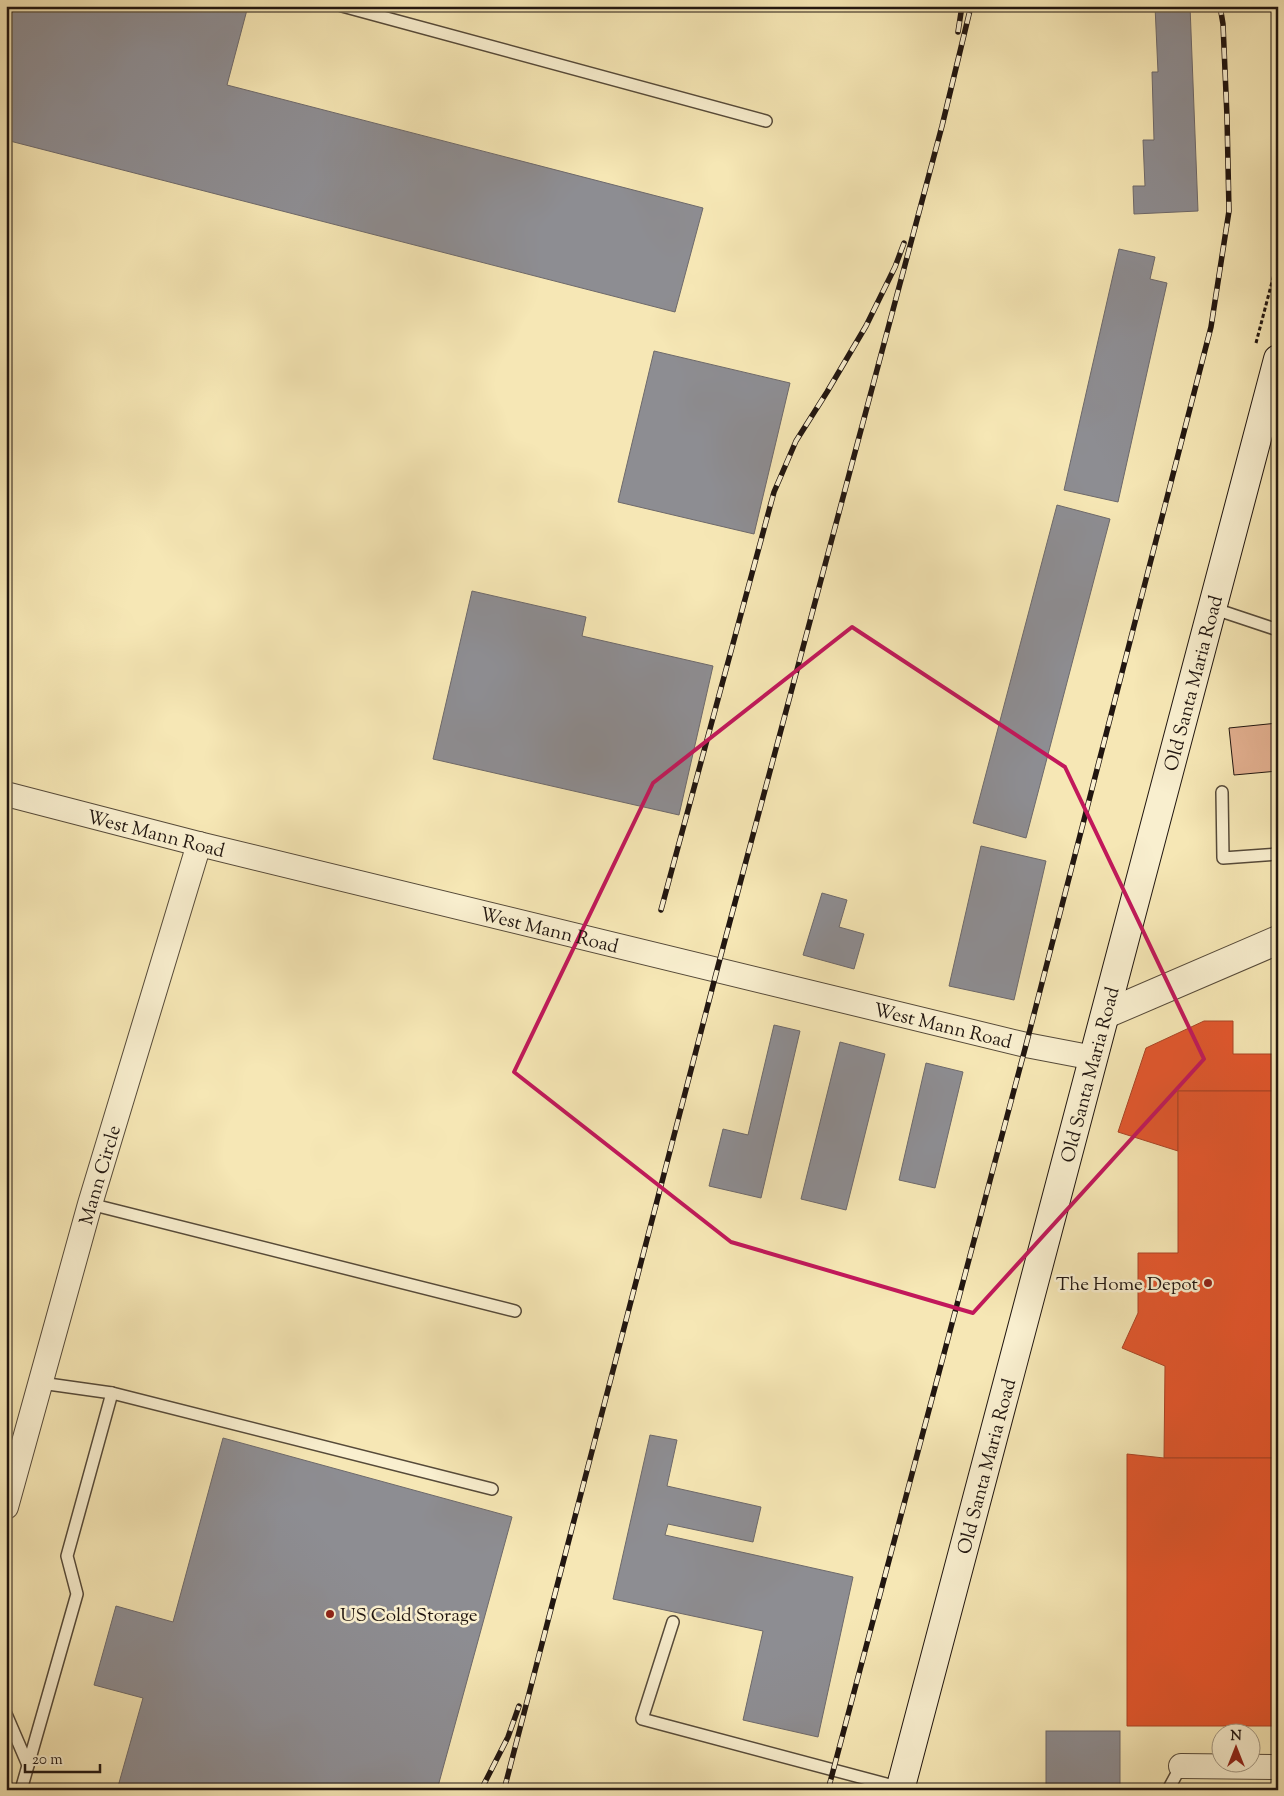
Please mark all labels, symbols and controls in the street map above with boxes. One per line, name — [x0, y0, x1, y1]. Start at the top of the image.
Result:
street label: Old Santa Maria Road — [1159, 593, 1231, 774]
street label: West Mann Road — [83, 804, 228, 866]
street label: West Mann Road — [477, 902, 621, 962]
street label: Old Santa Maria Road — [1055, 984, 1128, 1166]
street label: West Mann Road — [870, 997, 1015, 1057]
street label: Mann Circle — [74, 1122, 129, 1228]
place label: The Home Depot — [1056, 1272, 1198, 1299]
marker: The Home Depot — [1202, 1277, 1214, 1289]
street label: Old Santa Maria Road — [952, 1376, 1024, 1558]
place label: US Cold Storage — [340, 1603, 478, 1630]
marker: US Cold Storage — [324, 1608, 336, 1620]
north arrow — [1212, 1724, 1262, 1774]
text: N — [1230, 1727, 1242, 1747]
scale bar — [25, 1741, 100, 1773]
text: 20 m — [32, 1750, 63, 1771]

